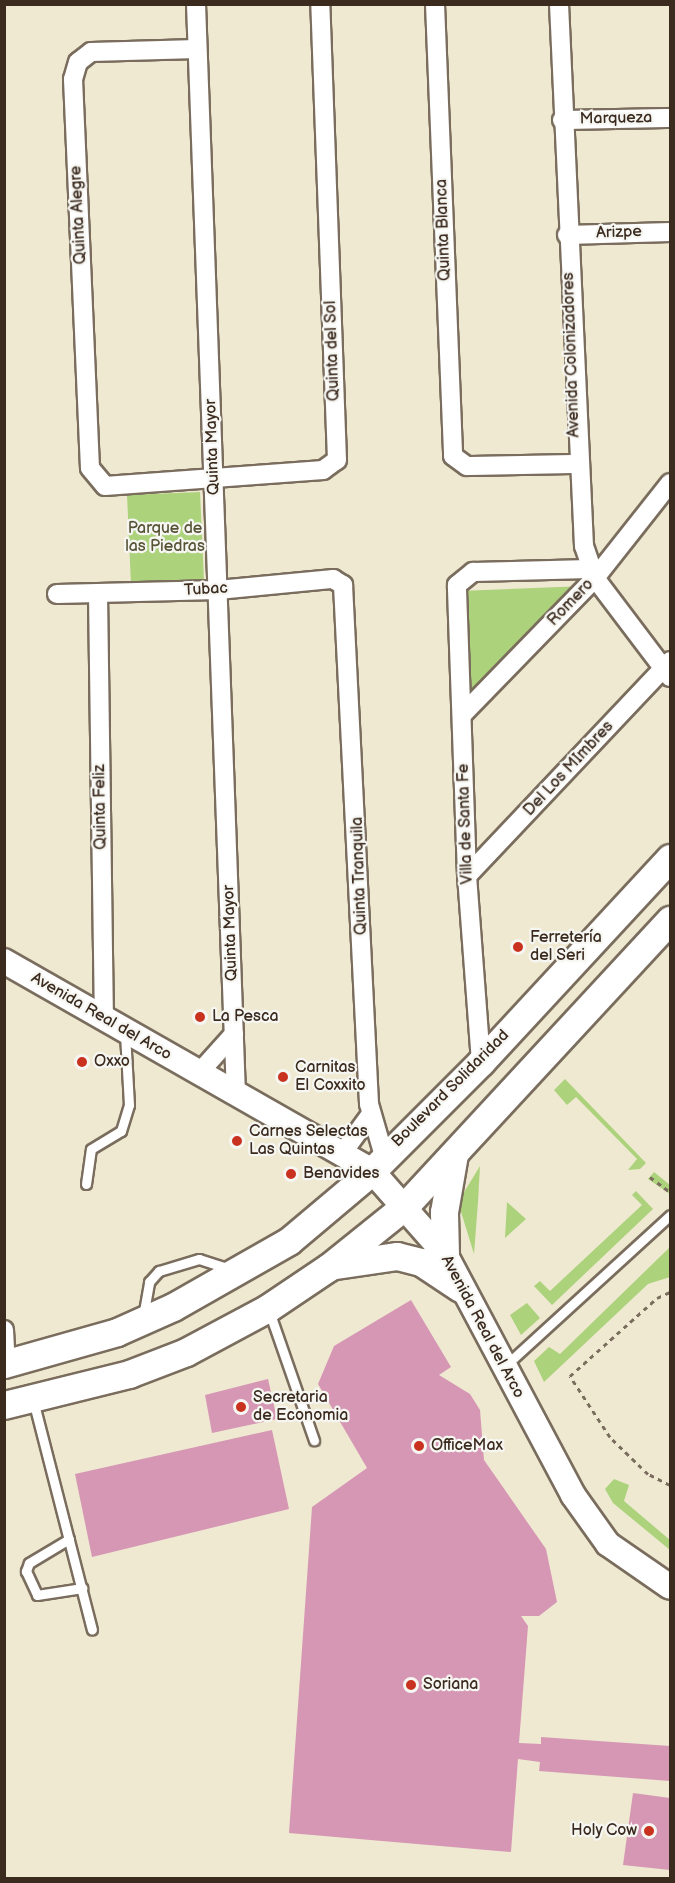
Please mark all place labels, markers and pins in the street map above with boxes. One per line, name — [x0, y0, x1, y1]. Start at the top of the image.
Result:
place label: Ferretería del Seri — [530, 928, 602, 966]
marker: Ferretería del Seri — [511, 940, 525, 954]
place label: La Pesca — [212, 1007, 278, 1027]
marker: La Pesca — [193, 1010, 207, 1024]
place label: Oxxo — [94, 1052, 130, 1072]
marker: Oxxo — [75, 1055, 89, 1069]
place label: Carnitas El Coxxito — [295, 1058, 366, 1096]
marker: Carnitas El Coxxito — [276, 1070, 290, 1084]
place label: Carnes Selectas Las Quintas — [249, 1122, 368, 1160]
marker: Carnes Selectas Las Quintas — [230, 1134, 244, 1148]
place label: Benavides — [303, 1164, 380, 1184]
marker: Benavides — [284, 1167, 298, 1181]
place label: Secretaria de Economia — [253, 1388, 348, 1426]
marker: Secretaria de Economia — [234, 1400, 248, 1414]
place label: OfficeMax — [431, 1436, 503, 1456]
marker: OfficeMax — [412, 1439, 426, 1453]
place label: Soriana — [423, 1675, 478, 1695]
marker: Soriana — [404, 1678, 418, 1692]
place label: Holy Cow — [570, 1821, 637, 1841]
marker: Holy Cow — [642, 1824, 656, 1838]

